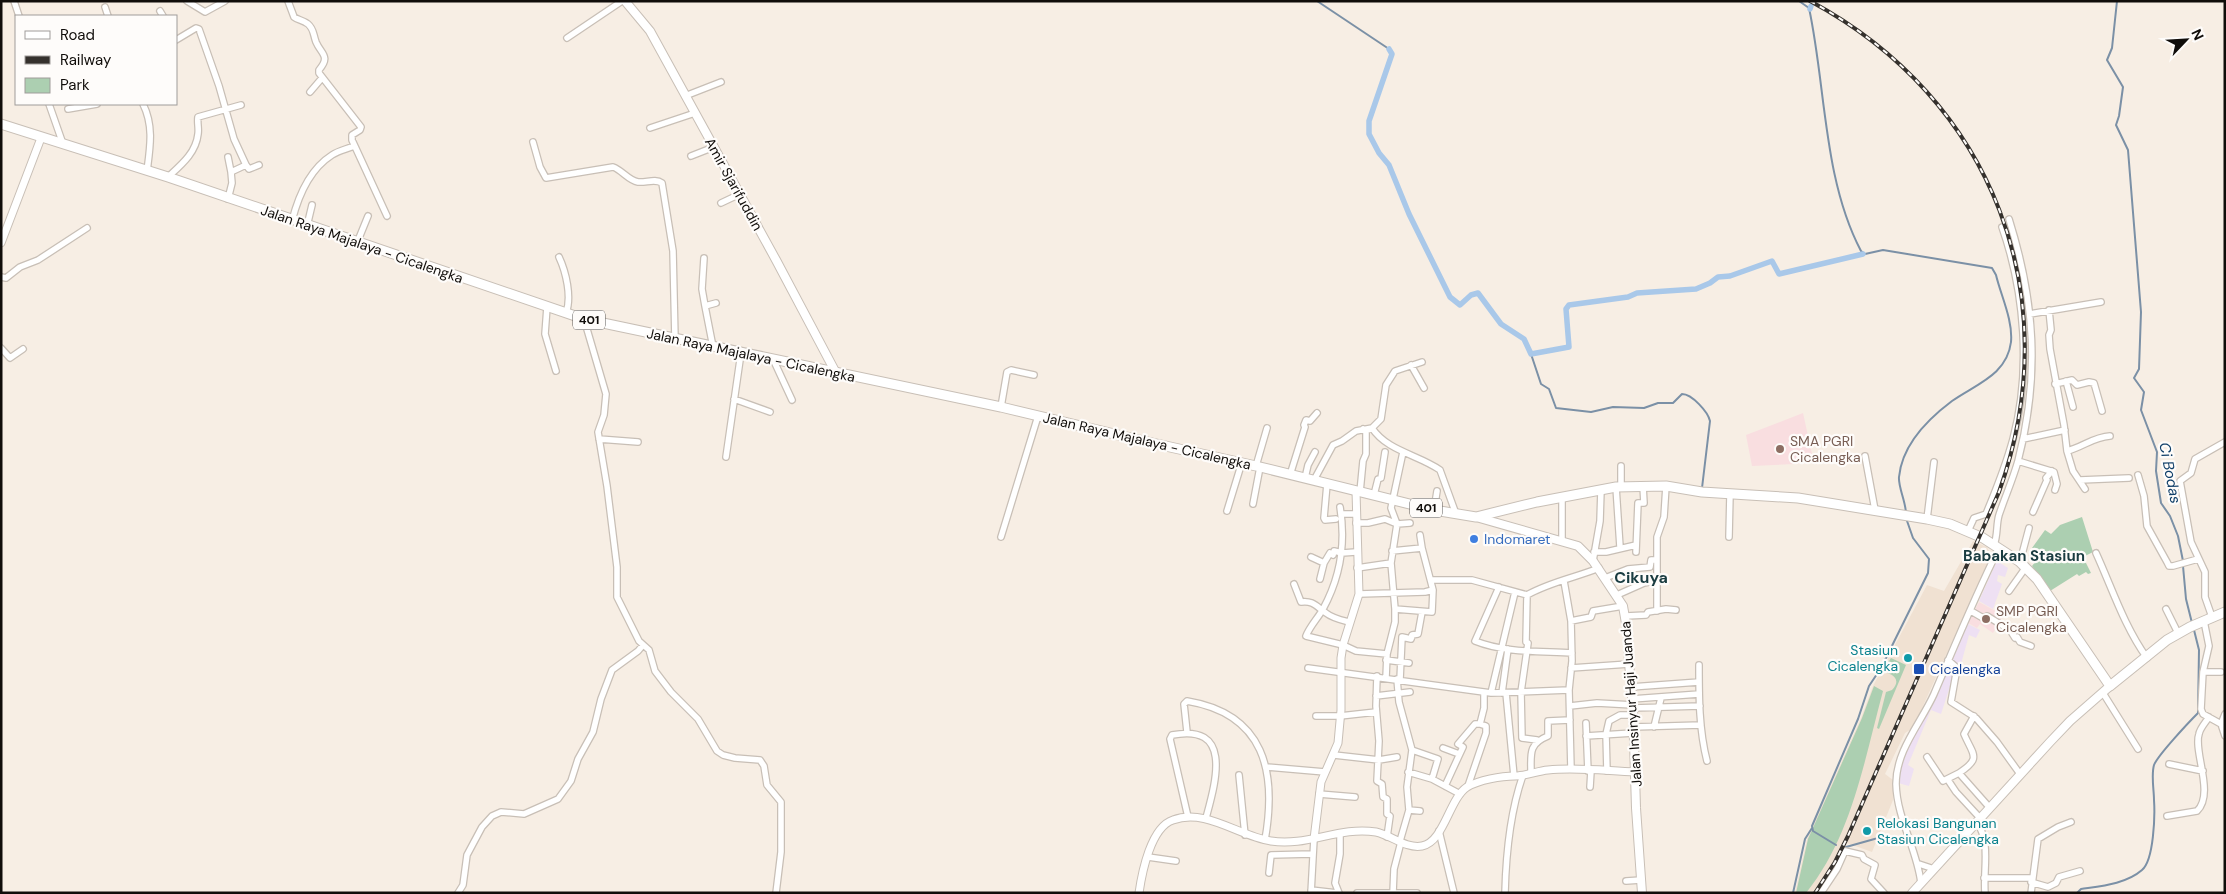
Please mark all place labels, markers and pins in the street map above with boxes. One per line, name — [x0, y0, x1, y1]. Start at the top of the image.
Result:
place label: SMA PGRI Cicalengka — [1790, 432, 1861, 466]
marker: SMA PGRI Cicalengka — [1774, 443, 1786, 455]
place label: Indomaret — [1484, 530, 1551, 548]
marker: Indomaret — [1468, 533, 1480, 545]
place label: SMP PGRI Cicalengka — [1996, 602, 2067, 636]
marker: SMP PGRI Cicalengka — [1980, 613, 1992, 625]
place label: Stasiun Cicalengka — [1827, 641, 1898, 675]
marker: Stasiun Cicalengka — [1902, 652, 1914, 664]
place label: Cicalengka — [1930, 660, 2001, 678]
marker: Cicalengka — [1912, 662, 1926, 676]
place label: Relokasi Bangunan Stasiun Cicalengka — [1877, 814, 1999, 848]
marker: Relokasi Bangunan Stasiun Cicalengka — [1861, 825, 1873, 837]

